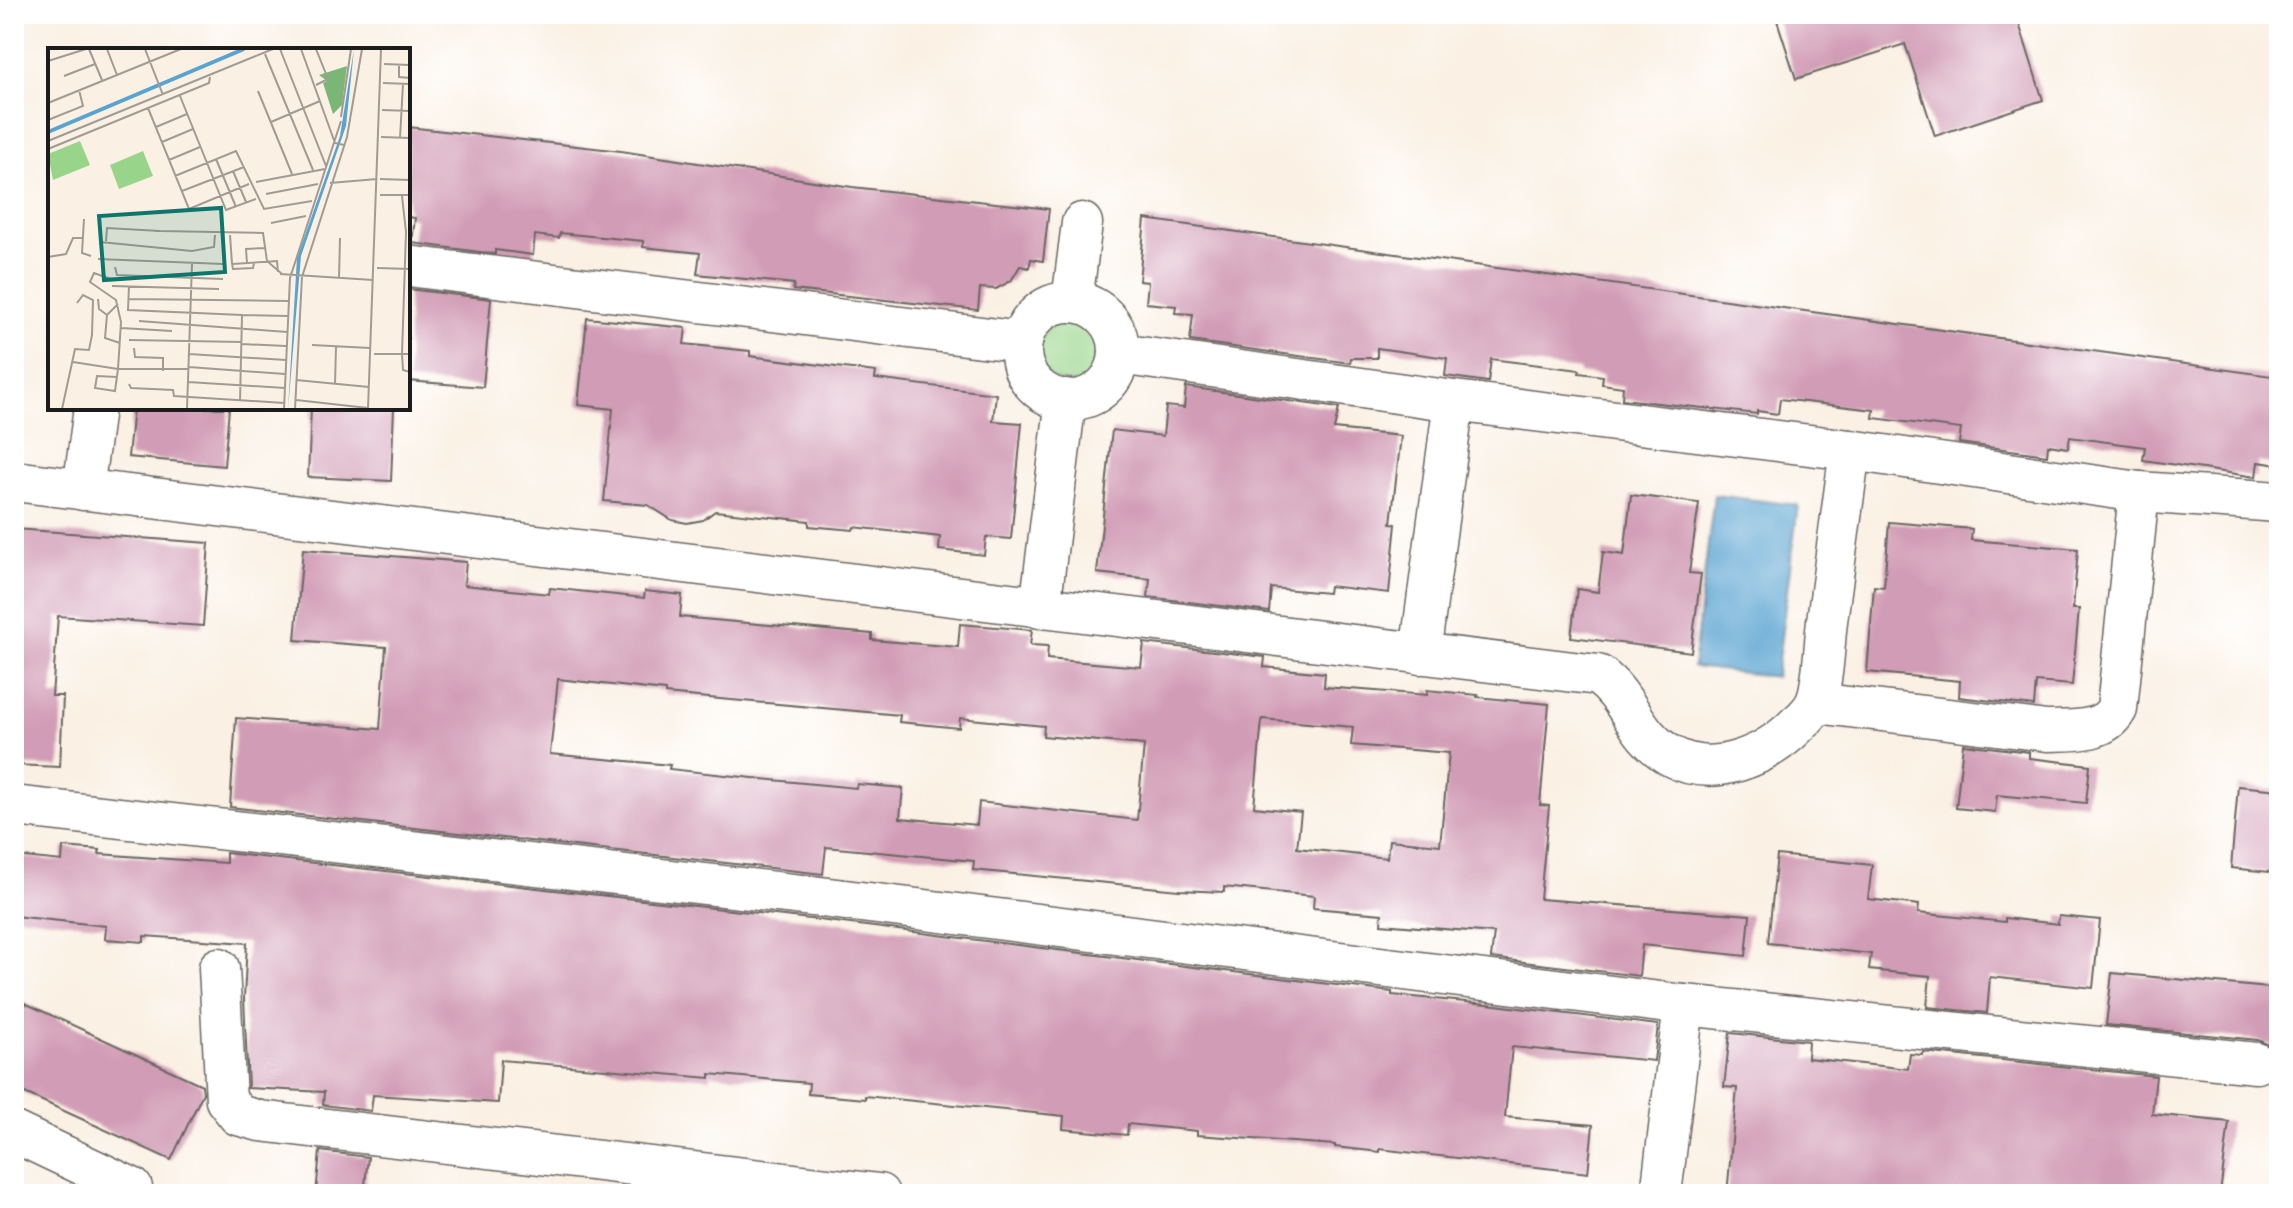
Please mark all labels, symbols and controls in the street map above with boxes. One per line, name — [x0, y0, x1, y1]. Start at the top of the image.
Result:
inset map — [48, 48, 410, 410]

